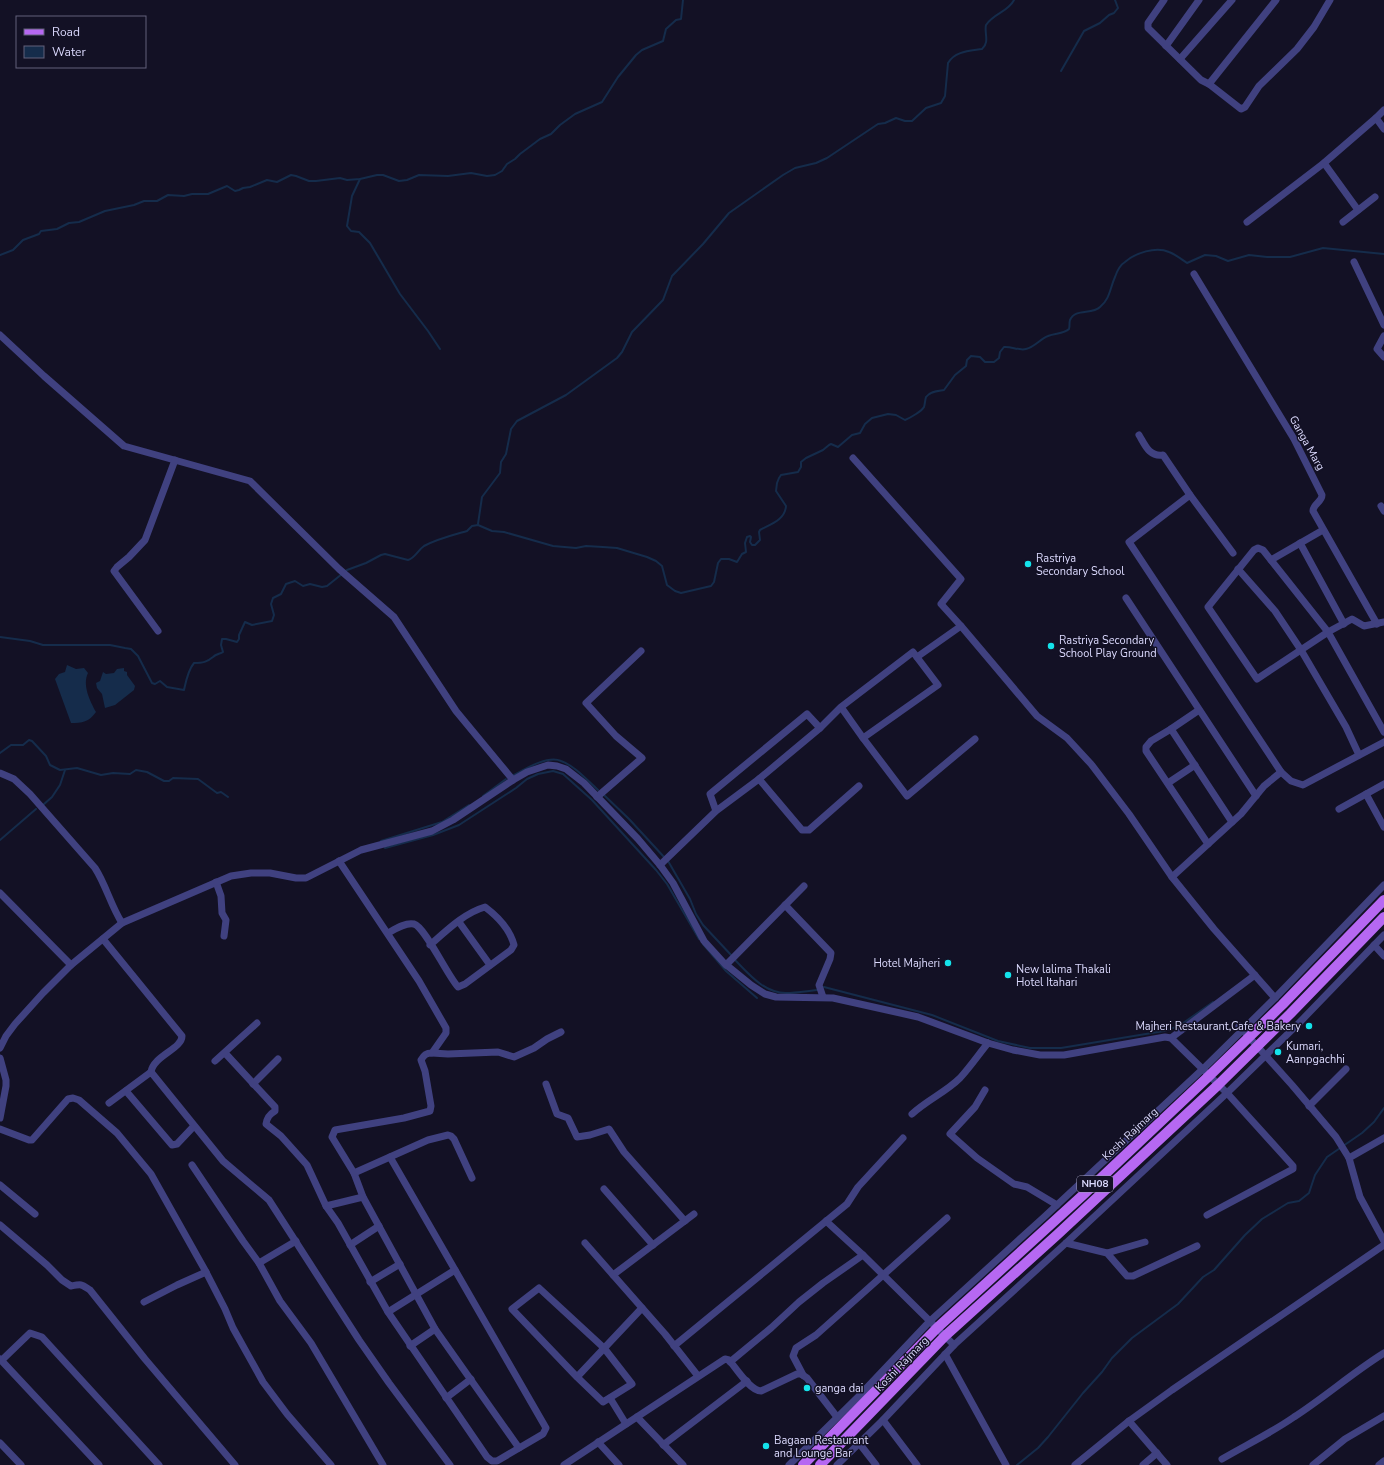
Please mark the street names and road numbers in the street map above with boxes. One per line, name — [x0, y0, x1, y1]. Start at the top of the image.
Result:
street label: Ganga Marg — [1286, 413, 1328, 473]
street label: Koshi Rajmarg — [1099, 1104, 1161, 1164]
road number: NH08 — [1077, 1176, 1113, 1192]
street label: Koshi Rajmarg — [872, 1333, 932, 1395]

